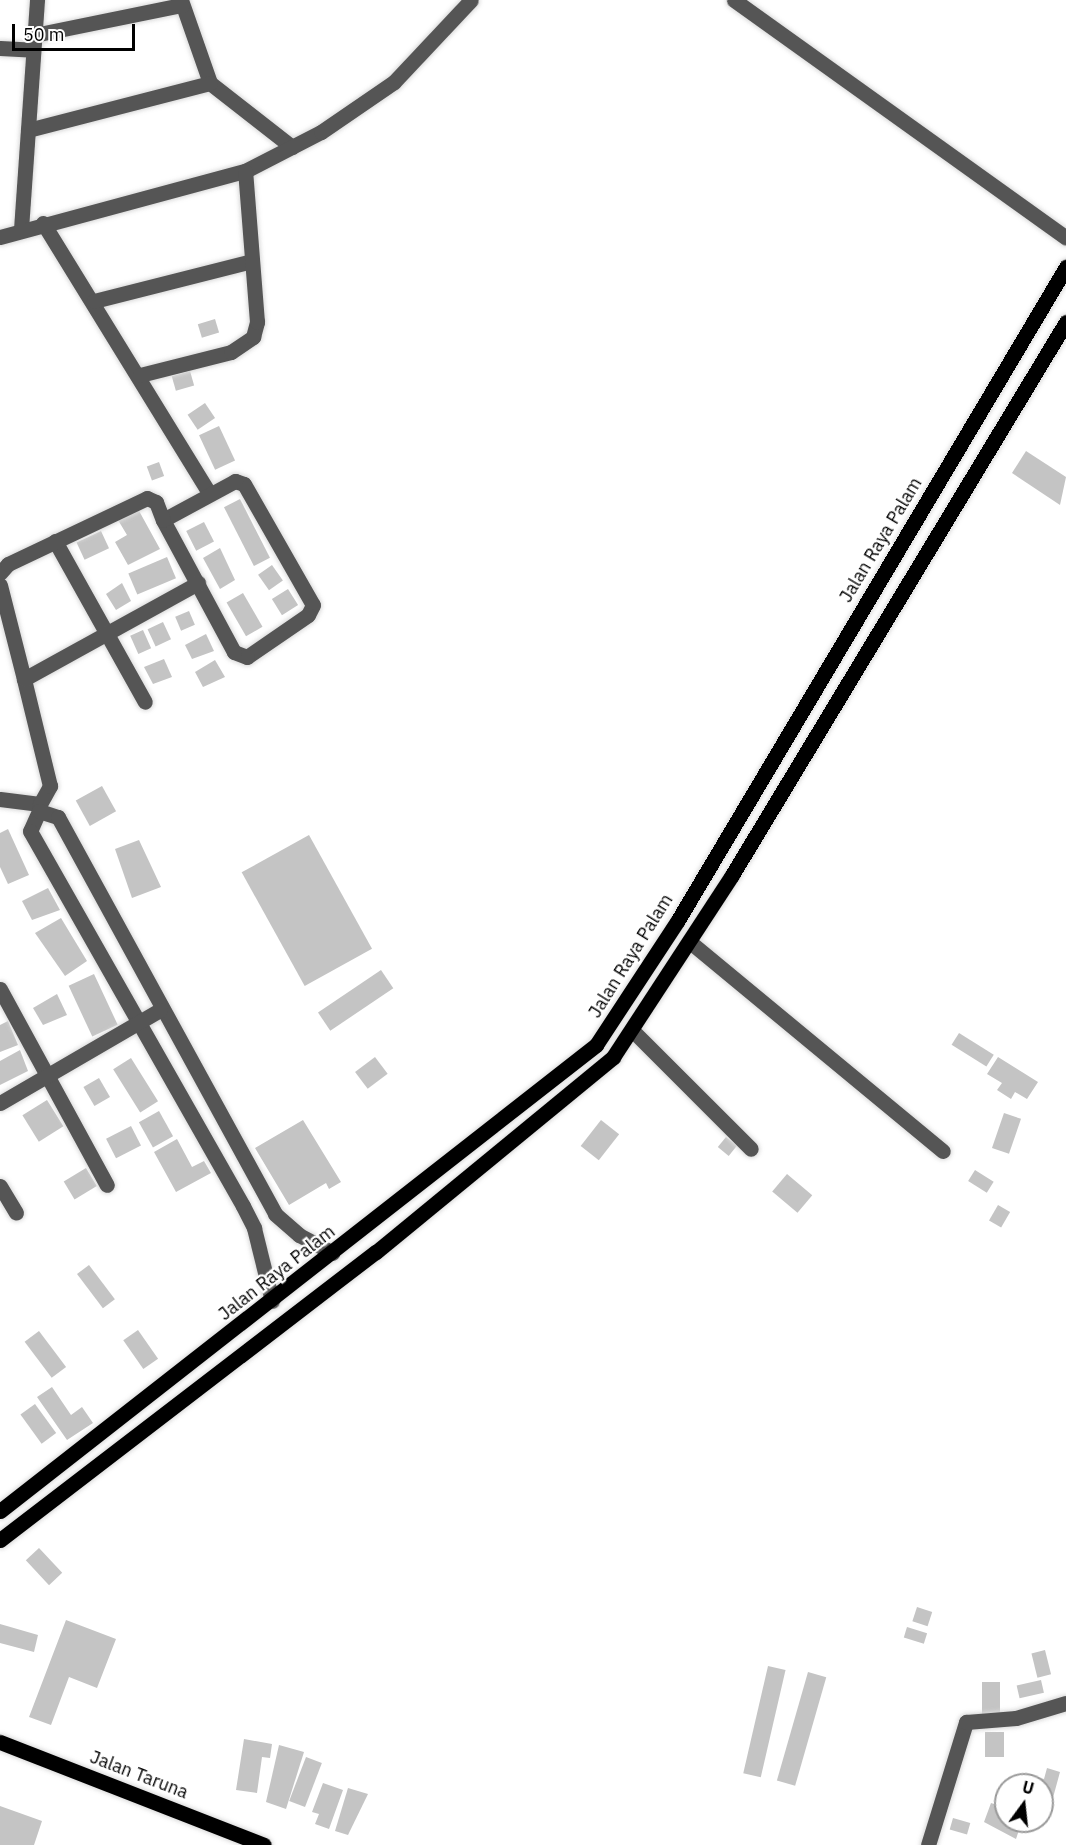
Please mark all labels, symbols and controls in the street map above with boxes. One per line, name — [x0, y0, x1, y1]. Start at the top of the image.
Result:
scale bar — [15, 12, 138, 50]
text: 50 m — [23, 23, 65, 46]
street label: Jalan Raya Palam — [835, 474, 927, 606]
street label: Jalan Raya Palam — [584, 890, 678, 1022]
street label: Jalan Raya Palam — [214, 1221, 340, 1325]
street label: Jalan Taruna — [87, 1746, 191, 1804]
north arrow — [994, 1773, 1054, 1833]
text: U — [1020, 1776, 1036, 1799]

